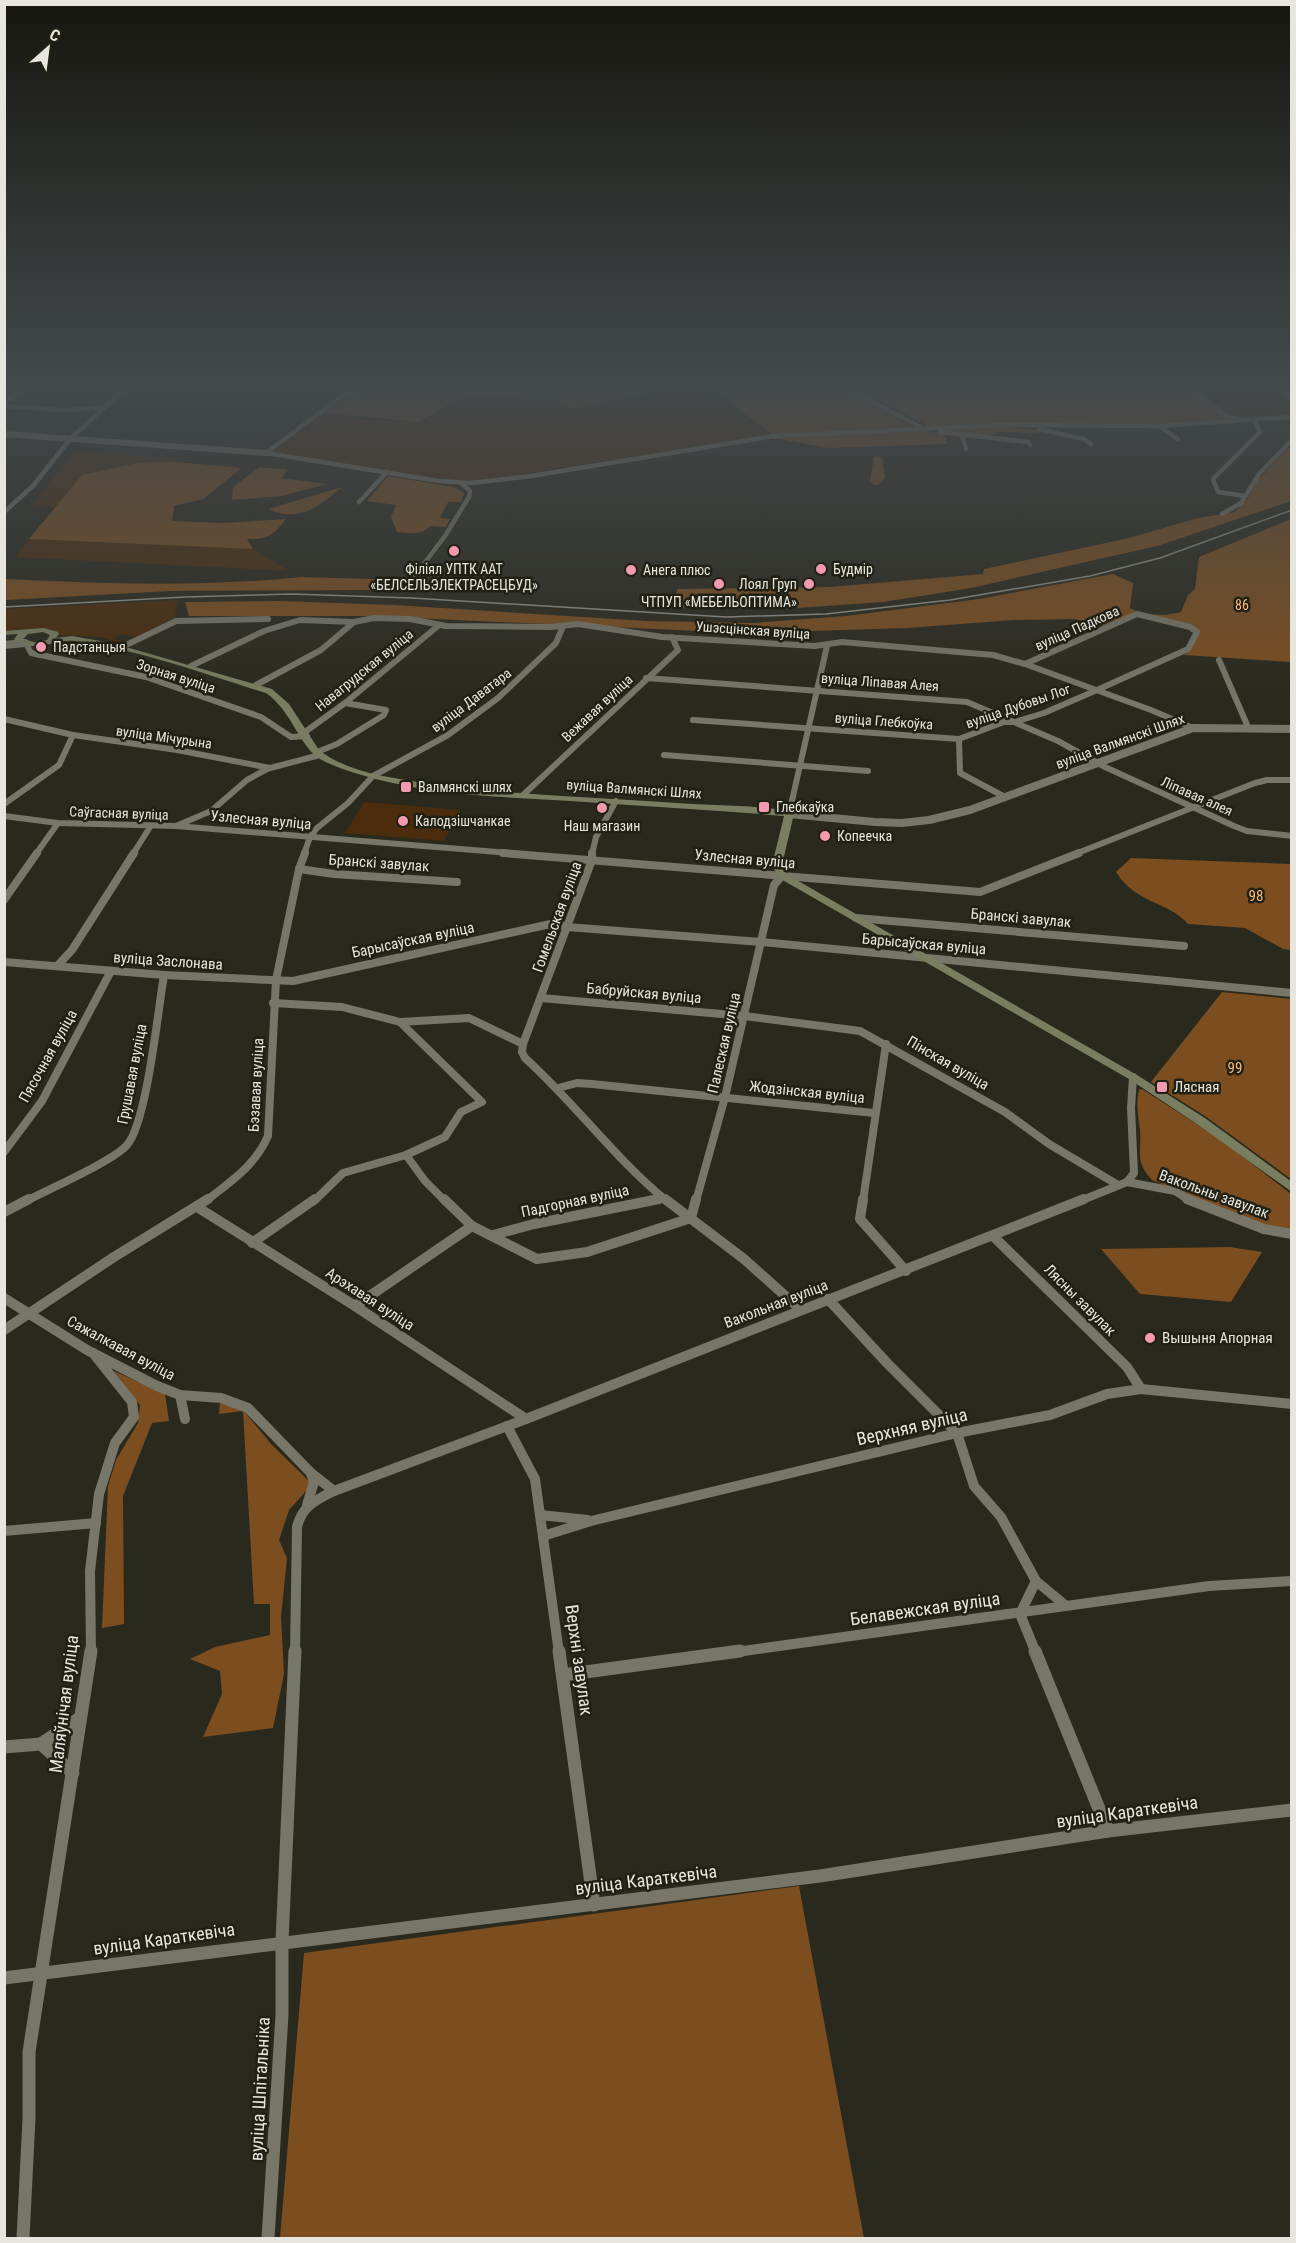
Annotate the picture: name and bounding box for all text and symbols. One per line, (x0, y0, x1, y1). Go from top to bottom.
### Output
north arrow (18, 18, 78, 78)
text: С (46, 25, 63, 46)
marker: Філіял УПТК ААТ «БЕЛСЕЛЬЭЛЕКТРАСЕЦБУД» (447, 544, 461, 558)
place label: Філіял УПТК ААТ «БЕЛСЕЛЬЭЛЕКТРАСЕЦБУД» (370, 561, 538, 593)
place label: Будмір (833, 561, 873, 577)
place label: Анега плюс (643, 562, 711, 578)
marker: Будмір (814, 562, 828, 576)
marker: Анега плюс (624, 563, 638, 577)
place label: Лоял Груп (739, 576, 797, 592)
marker: ЧТПУП «МЕБЕЛЬОПТИМА» (712, 577, 726, 591)
marker: Лоял Груп (802, 577, 816, 591)
place label: ЧТПУП «МЕБЕЛЬОПТИМА» (641, 594, 797, 610)
park label: 86 (1235, 597, 1249, 613)
street label: вуліца Падкова (1032, 602, 1122, 654)
street label: Ушэсцінская вуліца (695, 618, 811, 642)
street label: Навагрудская вуліца (312, 626, 416, 714)
place label: Падстанцыя (53, 639, 126, 655)
marker: Падстанцыя (34, 640, 48, 654)
street label: Зорная вуліца (135, 656, 217, 696)
street label: вуліца Даватара (428, 665, 514, 735)
street label: вуліца Ліпавая Алея (820, 670, 940, 694)
street label: Вежавая вуліца (558, 671, 636, 745)
street label: вуліца Дубовы Лог (964, 681, 1072, 731)
street label: вуліца Глебкоўка (834, 710, 934, 732)
street label: вуліца Валмянскі Шлях (1053, 710, 1187, 772)
street label: вуліца Мічурына (115, 722, 213, 752)
street label: Ліпавая алея (1159, 773, 1235, 819)
street label: вуліца Валмянскі Шлях (566, 776, 702, 802)
place label: Валмянскі шлях (418, 779, 512, 795)
marker: Валмянскі шлях (399, 780, 413, 794)
place label: Глебкаўка (776, 799, 834, 815)
marker: Глебкаўка (757, 800, 771, 814)
marker: Наш магазин (595, 801, 609, 815)
street label: Саўгасная вуліца (69, 803, 169, 823)
street label: Узлесная вуліца (210, 807, 312, 833)
place label: Калодзішчанкае (415, 813, 511, 829)
marker: Калодзішчанкае (396, 814, 410, 828)
place label: Наш магазин (564, 818, 640, 834)
place label: Копеечка (837, 828, 892, 844)
marker: Копеечка (818, 829, 832, 843)
street label: Узлесная вуліца (694, 846, 796, 872)
street label: Бранскі завулак (328, 851, 430, 875)
street label: Гомельская вуліца (529, 859, 585, 975)
park label: 98 (1249, 887, 1263, 905)
street label: Бранскі завулак (970, 905, 1072, 931)
street label: Барысаўская вуліца (350, 918, 476, 962)
street label: Барысаўская вуліца (861, 930, 987, 958)
street label: вуліца Заслонава (113, 948, 223, 974)
street label: Бабруйская вуліца (586, 979, 702, 1007)
street label: Палеская вуліца (704, 991, 744, 1095)
street label: Пясочная вуліца (15, 1006, 81, 1106)
street label: Грушавая вуліца (113, 1022, 151, 1126)
street label: Пінская вуліца (904, 1032, 992, 1094)
street label: Бэзавая вуліца (245, 1037, 267, 1133)
park label: 99 (1228, 1059, 1242, 1077)
street label: Жодзінская вуліца (748, 1077, 866, 1107)
place label: Лясная (1174, 1078, 1219, 1096)
marker: Лясная (1155, 1080, 1169, 1094)
street label: Вакольны завулак (1157, 1166, 1271, 1222)
street label: Падгорная вуліца (519, 1181, 631, 1221)
street label: Лясны завулак (1040, 1260, 1120, 1340)
street label: Арэхавая вуліца (322, 1264, 418, 1334)
street label: Вакольная вуліца (722, 1276, 830, 1332)
street label: Сажалкавая вуліца (64, 1312, 178, 1384)
place label: Вышыня Апорная (1162, 1329, 1273, 1347)
marker: Вышыня Апорная (1143, 1331, 1157, 1345)
street label: Верхняя вуліца (854, 1404, 969, 1449)
street label: Белавежская вуліца (849, 1588, 1001, 1629)
street label: Верхні завулак (561, 1603, 598, 1717)
street label: Маляўнічая вуліца (45, 1634, 82, 1774)
street label: вуліца Караткевіча (1055, 1791, 1199, 1832)
street label: вуліца Караткевіча (574, 1860, 718, 1899)
street label: вуліца Караткевіча (92, 1918, 236, 1959)
street label: вуліца Шпітальніка (245, 2016, 274, 2161)

